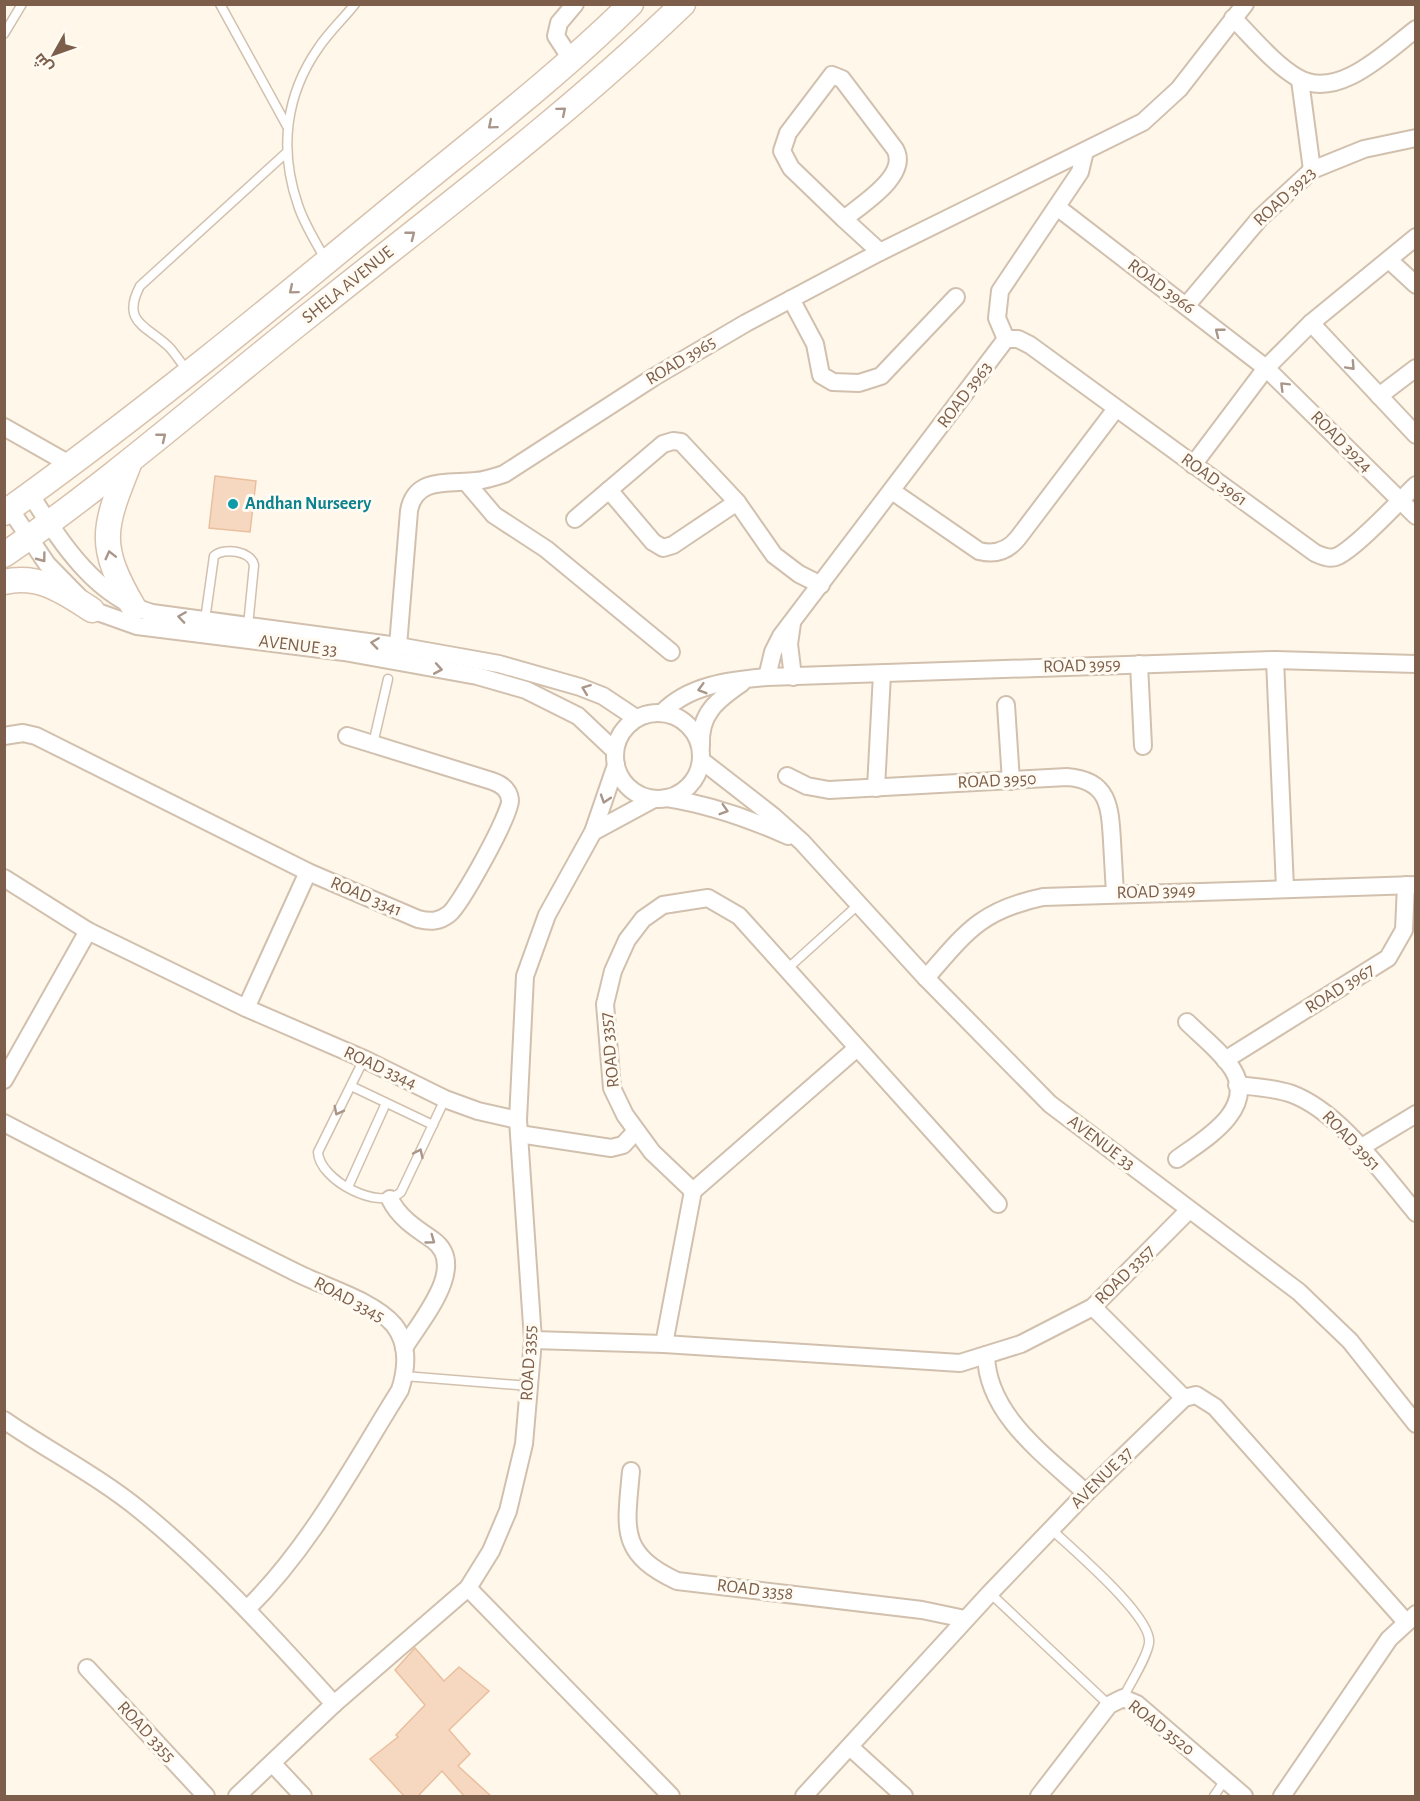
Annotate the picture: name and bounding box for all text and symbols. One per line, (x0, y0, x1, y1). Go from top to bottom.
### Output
north arrow (24, 24, 84, 84)
text: ش (30, 49, 57, 77)
one-way arrow (556, 107, 567, 118)
one-way arrow (488, 118, 499, 129)
street label: ROAD 3923 (1251, 164, 1319, 230)
one-way arrow (405, 231, 416, 242)
street label: SHELA AVENUE (299, 243, 397, 327)
street label: ROAD 3966 (1124, 256, 1198, 318)
one-way arrow (289, 282, 300, 293)
one-way arrow (1215, 328, 1226, 339)
street label: ROAD 3965 (643, 333, 719, 389)
street label: ROAD 3963 (934, 359, 996, 431)
one-way arrow (1344, 359, 1355, 369)
one-way arrow (1281, 383, 1292, 394)
street label: ROAD 3924 (1307, 408, 1375, 476)
one-way arrow (155, 433, 166, 444)
street label: ROAD 3961 (1178, 450, 1250, 510)
place label: Andhan Nurseery (245, 495, 372, 513)
marker: Andhan Nurseery (226, 497, 240, 511)
one-way arrow (105, 550, 118, 560)
one-way arrow (35, 551, 46, 562)
one-way arrow (177, 611, 186, 624)
street label: AVENUE 33 (258, 632, 338, 660)
one-way arrow (370, 637, 380, 649)
street label: ROAD 3959 (1043, 656, 1121, 676)
one-way arrow (433, 662, 443, 675)
one-way arrow (697, 682, 707, 695)
one-way arrow (581, 684, 591, 697)
street label: ROAD 3950 (957, 770, 1037, 792)
one-way arrow (600, 793, 613, 804)
one-way arrow (718, 803, 729, 815)
street label: ROAD 3341 (328, 874, 404, 920)
street label: ROAD 3949 (1116, 882, 1196, 902)
street label: ROAD 3967 (1302, 961, 1378, 1017)
street label: ROAD 3357 (597, 1011, 623, 1089)
street label: ROAD 3344 (341, 1043, 420, 1093)
one-way arrow (334, 1105, 345, 1116)
street label: ROAD 3951 (1318, 1108, 1384, 1174)
street label: AVENUE 33 (1064, 1112, 1138, 1174)
one-way arrow (412, 1149, 424, 1160)
one-way arrow (425, 1232, 436, 1243)
street label: ROAD 3357 (1092, 1242, 1158, 1308)
street label: ROAD 3345 (311, 1274, 387, 1326)
street label: ROAD 3355 (518, 1325, 540, 1401)
street label: AVENUE 37 (1068, 1444, 1136, 1512)
street label: ROAD 3358 (716, 1576, 794, 1604)
street label: ROAD 3520 (1124, 1697, 1198, 1759)
street label: ROAD 3355 (114, 1698, 178, 1766)

